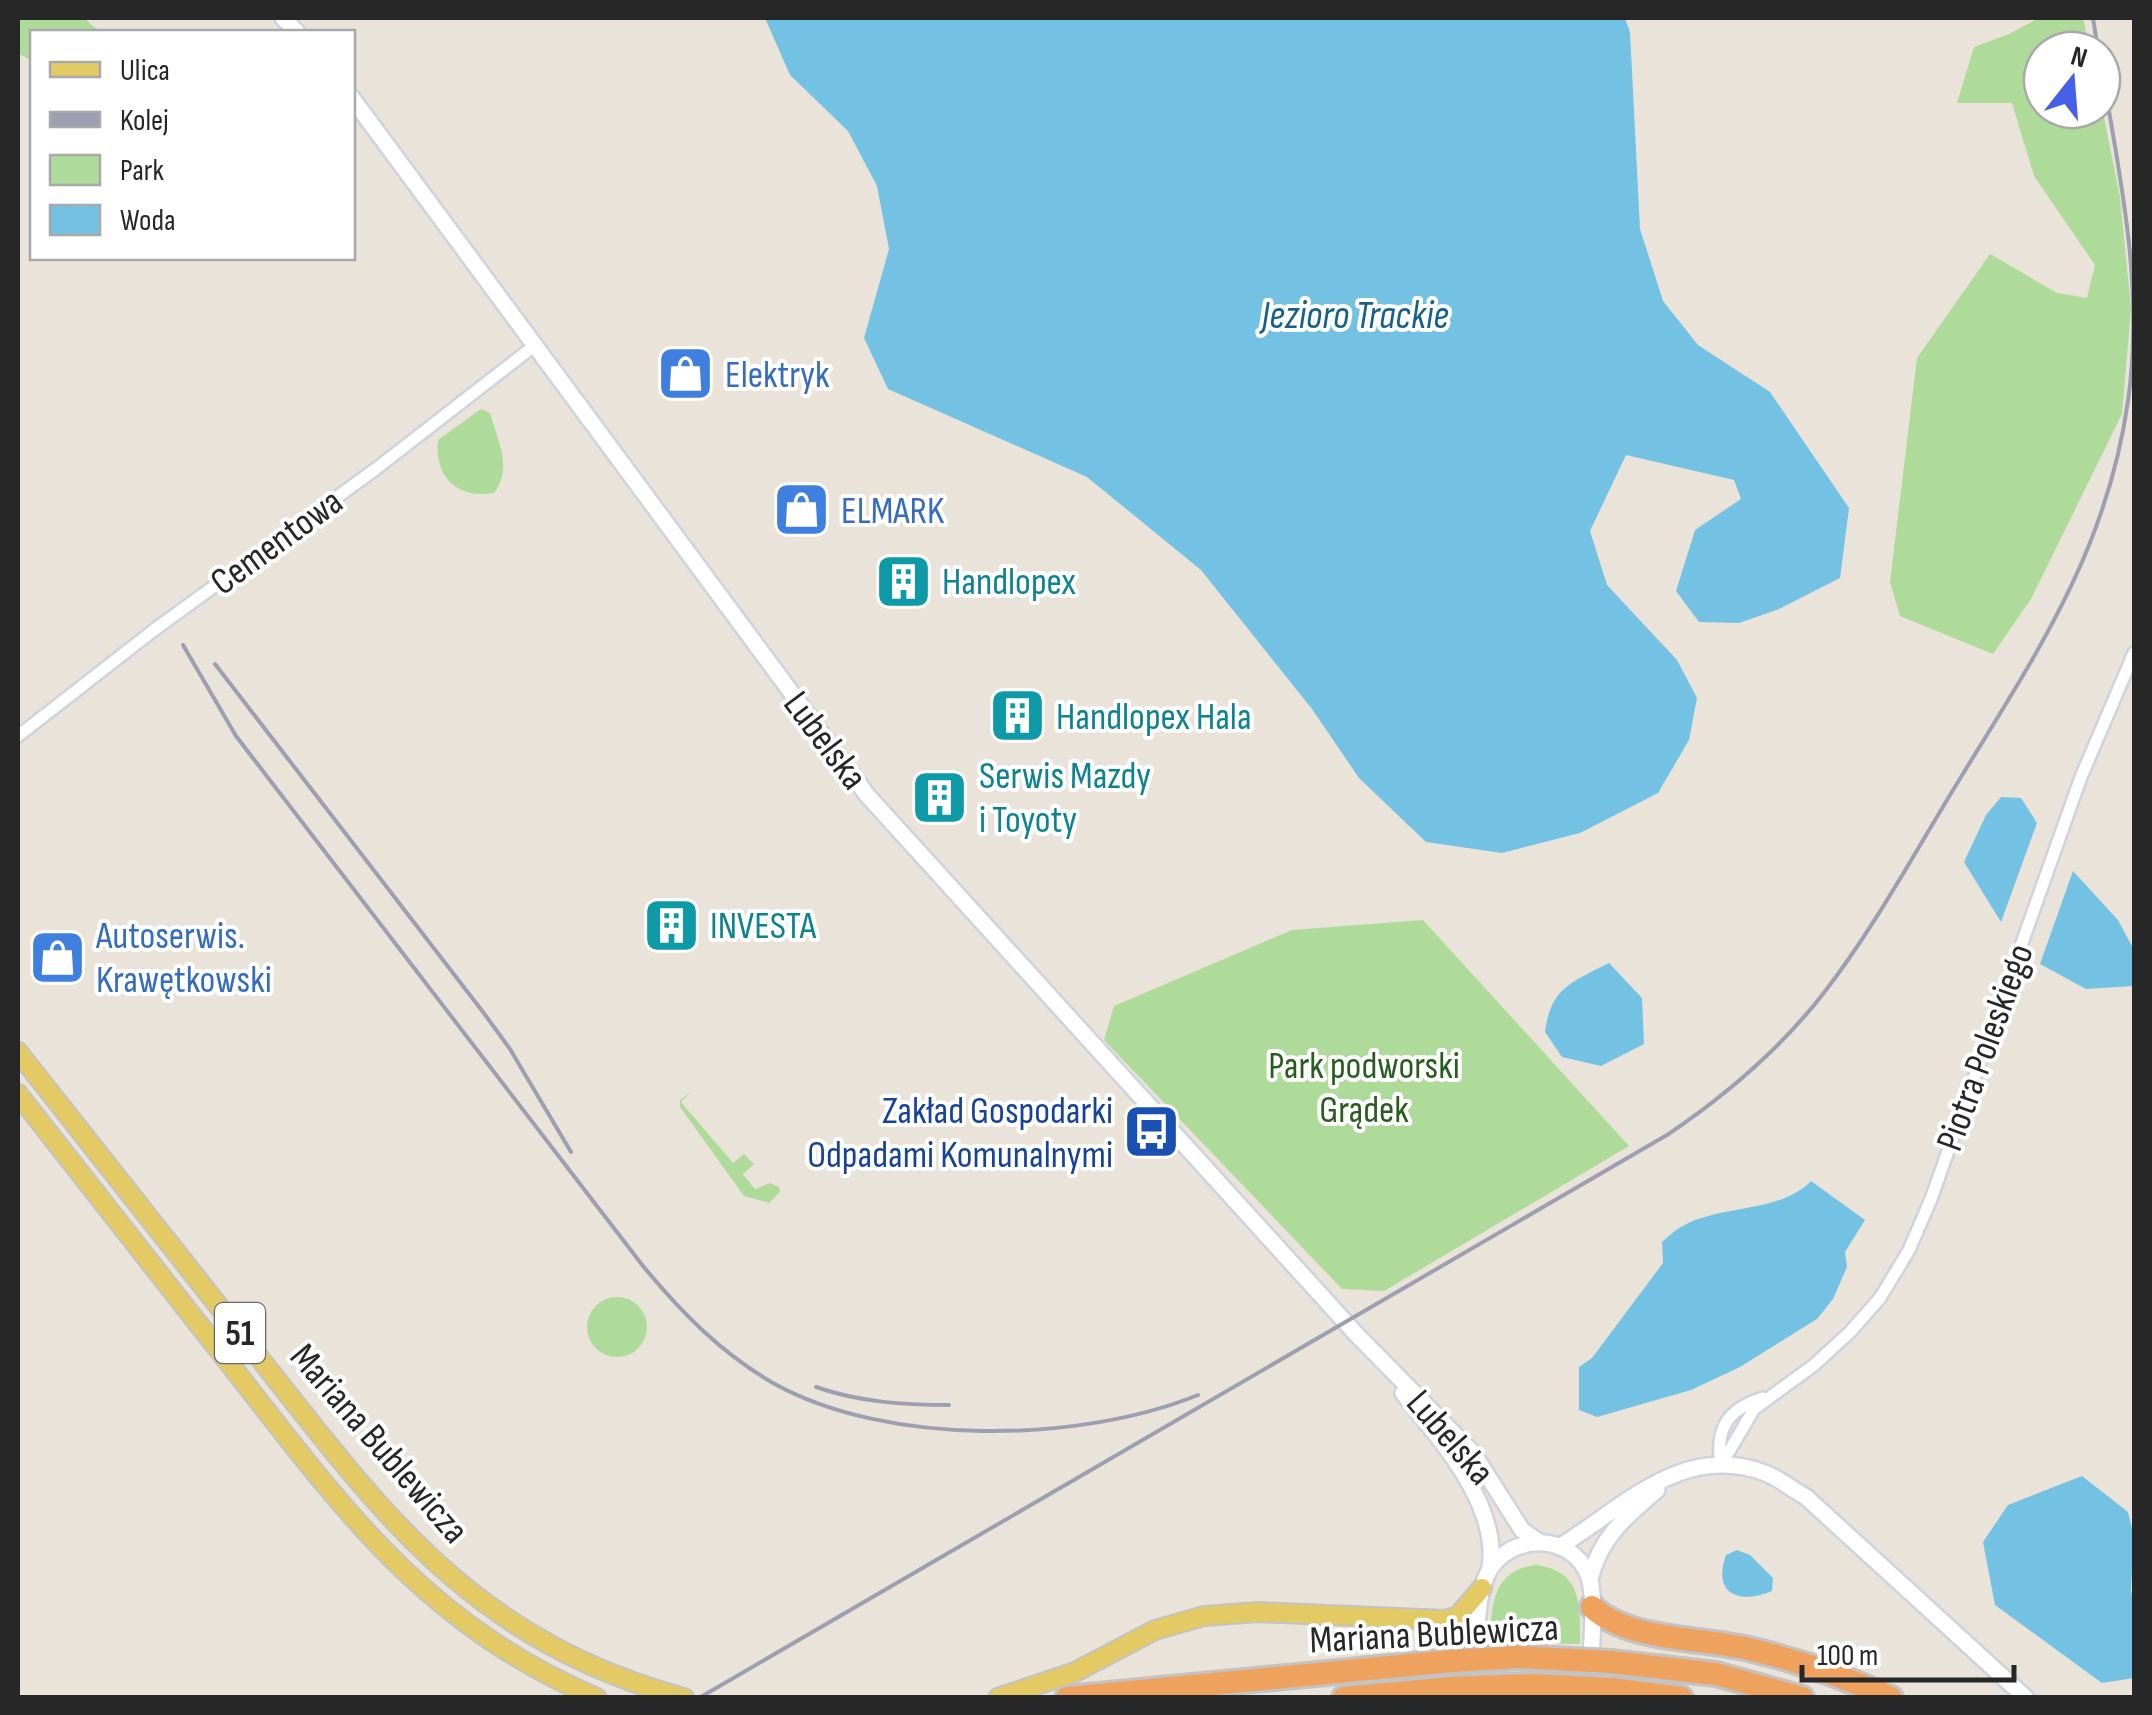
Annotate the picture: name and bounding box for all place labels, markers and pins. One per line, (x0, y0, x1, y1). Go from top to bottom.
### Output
shop icon: Elektryk (656, 344, 716, 404)
place label: Elektryk (725, 353, 830, 398)
shop icon: ELMARK (772, 480, 832, 540)
place label: ELMARK (841, 489, 945, 534)
building icon: Handlopex (873, 551, 933, 611)
place label: Handlopex (942, 560, 1076, 605)
building icon: Handlopex Hala (987, 686, 1047, 746)
place label: Handlopex Hala (1056, 695, 1252, 740)
place label: Serwis Mazdy i Toyoty (979, 754, 1151, 843)
building icon: Serwis Mazdy i Toyoty (910, 767, 970, 827)
building icon: INVESTA (641, 895, 701, 955)
place label: INVESTA (710, 904, 817, 949)
place label: Autoserwis. Krawętkowski (95, 914, 272, 1003)
shop icon: Autoserwis. Krawętkowski (27, 927, 87, 987)
place label: Zakład Gospodarki Odpadami Komunalnymi (807, 1089, 1113, 1178)
bus stop icon: Zakład Gospodarki Odpadami Komunalnymi (1122, 1102, 1182, 1162)

